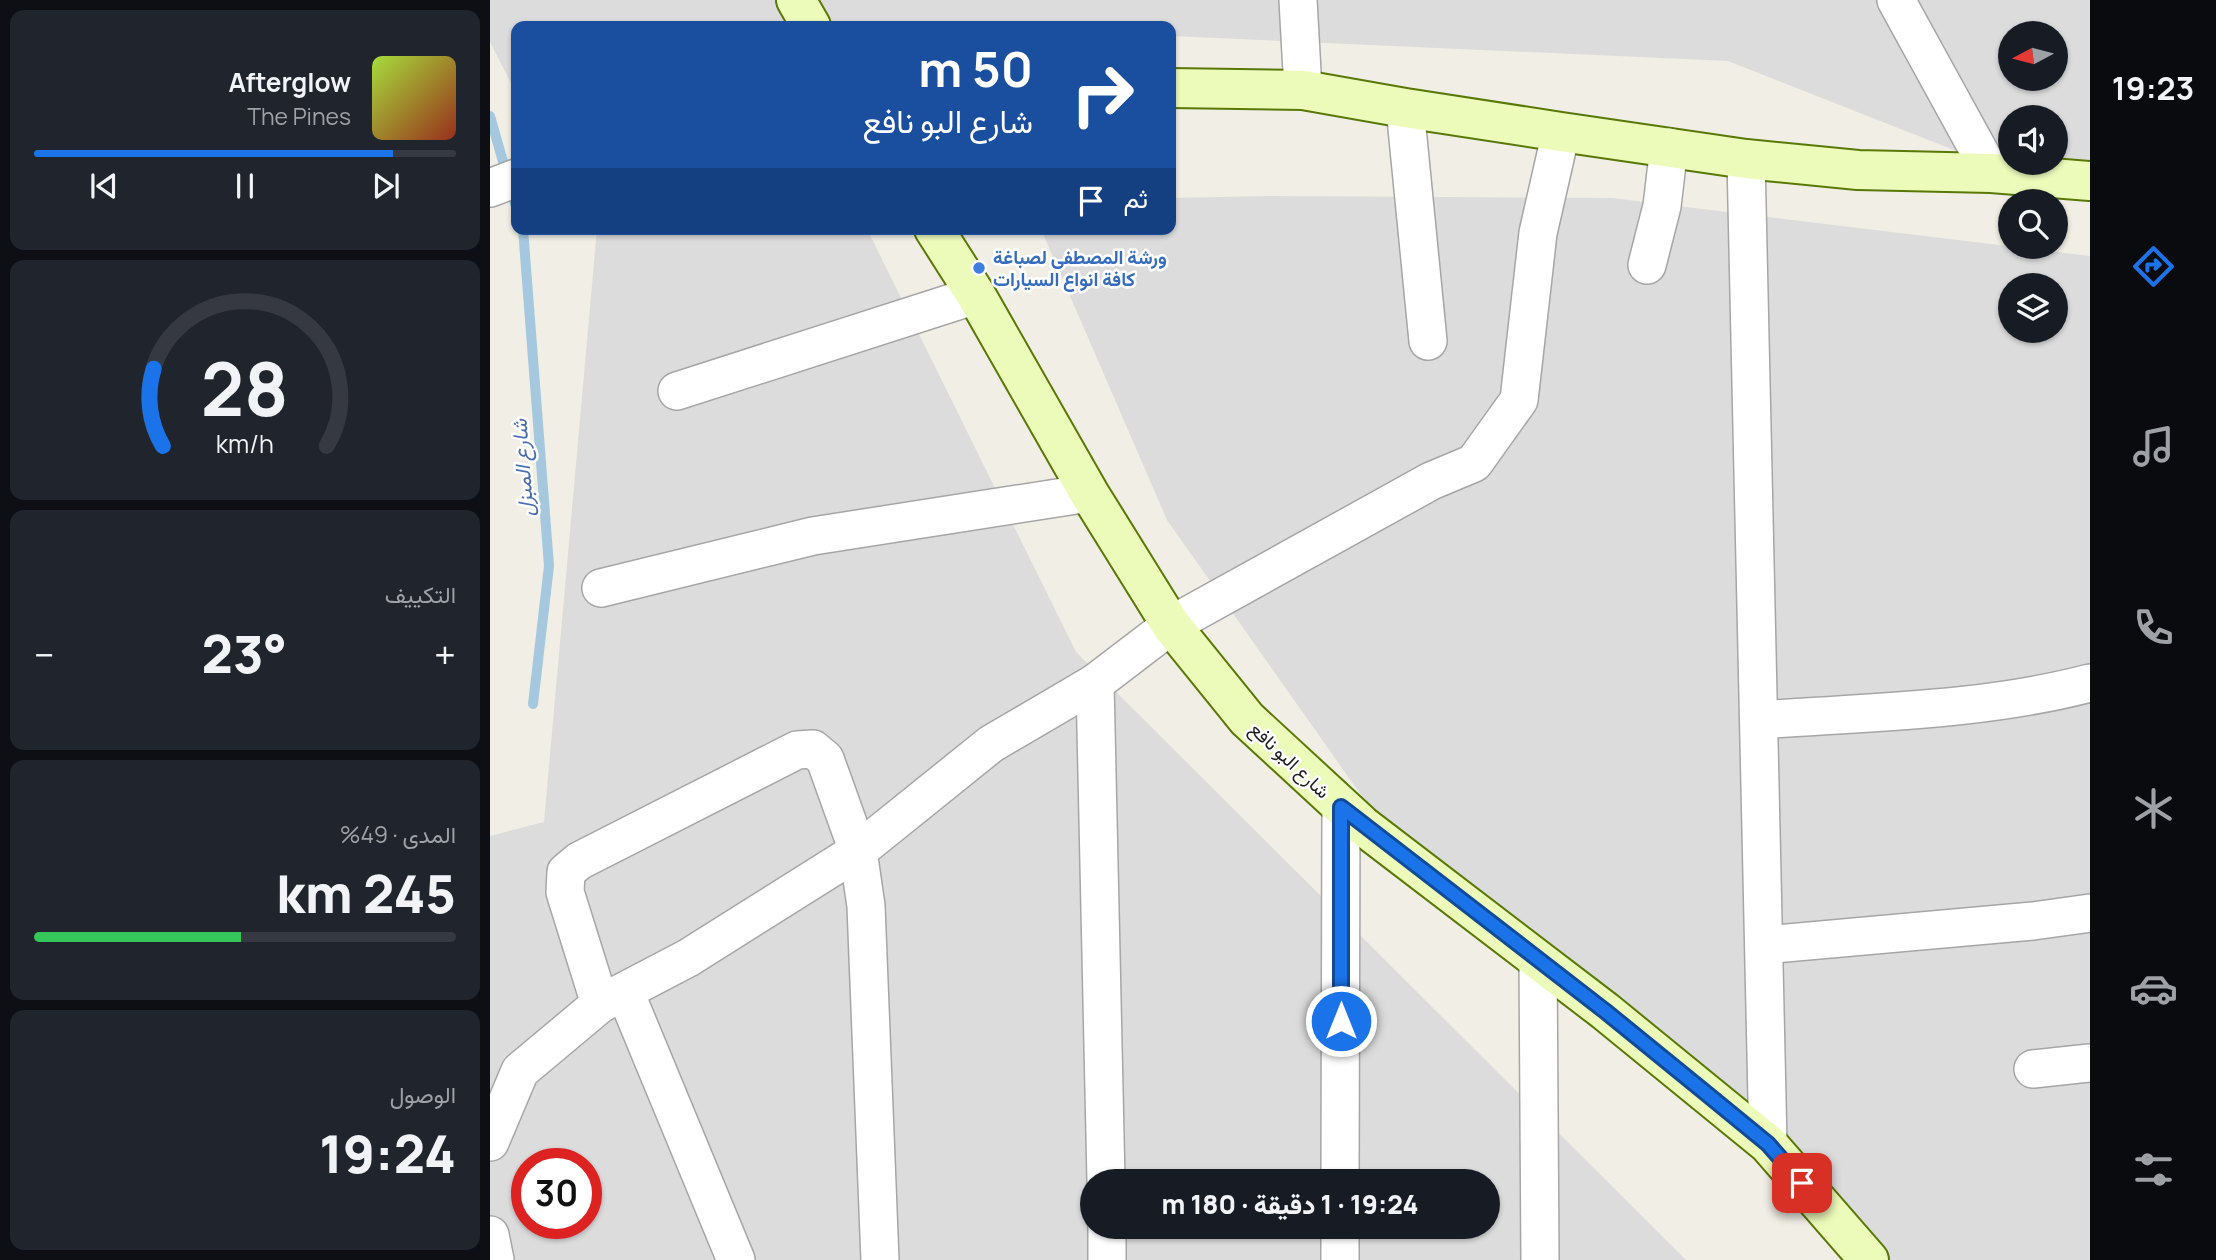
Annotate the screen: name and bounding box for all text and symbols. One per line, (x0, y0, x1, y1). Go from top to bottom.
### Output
north arrow (1998, 21, 2068, 91)
map controls (1998, 21, 2068, 343)
text: 50 m (918, 35, 1033, 102)
icon: right (1057, 49, 1148, 140)
text: Afterglow (229, 64, 351, 100)
text: 19:23 (2112, 66, 2194, 110)
text: شارع البو نافع (863, 99, 1033, 143)
text: The Pines (247, 100, 351, 132)
button: sound (1998, 105, 2068, 175)
icon: previous (85, 167, 123, 205)
icon: pause (226, 167, 264, 205)
icon: next (367, 167, 405, 205)
text: ثم (1124, 180, 1148, 216)
icon: arrive (1072, 182, 1110, 220)
button: search (1998, 189, 2068, 259)
icon: directions (2129, 242, 2178, 291)
place label: ورشة المصطفى لصباغة كافة انواع السيارات (993, 244, 1167, 292)
marker: ورشة المصطفى لصباغة كافة انواع السيارات (971, 260, 987, 276)
button: layers (1998, 273, 2068, 343)
text: 28 (201, 338, 289, 438)
water label: شارع المبزل (505, 418, 541, 518)
icon: music (2129, 422, 2178, 471)
text: km/h (216, 426, 274, 461)
text: التكييف (385, 578, 456, 610)
icon: phone (2129, 603, 2178, 652)
text: 23° (202, 618, 287, 689)
text: − (34, 628, 55, 680)
text: + (434, 628, 456, 680)
street label: شارع البو نافع (1243, 716, 1336, 805)
icon: climate (2129, 784, 2178, 833)
text: المدى · 49% (340, 818, 456, 850)
text: 245 km (276, 858, 456, 929)
icon: car (2129, 964, 2178, 1013)
position arrow (1304, 984, 1378, 1058)
text: الوصول (390, 1078, 456, 1110)
text: 19:24 (319, 1118, 456, 1189)
icon: filters (2129, 1145, 2178, 1194)
speed limit sign: 30 (511, 1148, 602, 1239)
pin (1772, 1153, 1832, 1213)
icon: arrive (1783, 1164, 1821, 1202)
text: 19:24 · 1 دقيقة · 180 m (1162, 1186, 1418, 1222)

